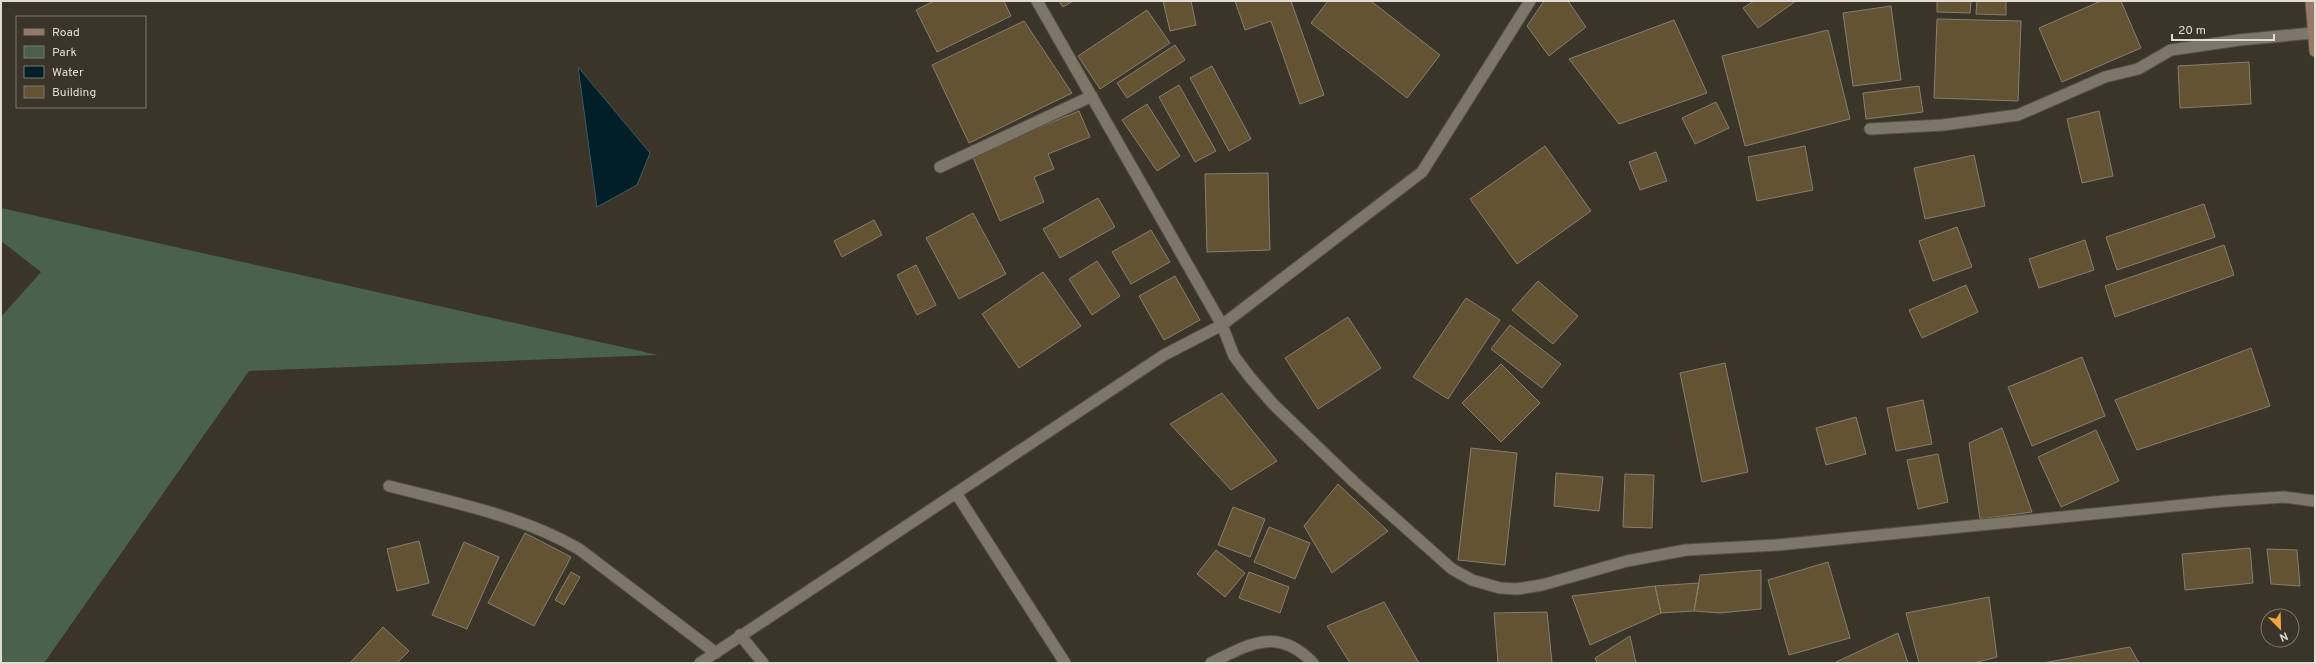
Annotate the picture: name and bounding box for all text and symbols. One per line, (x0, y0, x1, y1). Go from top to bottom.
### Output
legend (16, 16, 146, 108)
scale bar (2172, 16, 2274, 42)
text: 20 m (2178, 23, 2206, 39)
text: Road (52, 25, 80, 41)
text: Park (52, 45, 77, 61)
text: Water (52, 65, 84, 81)
text: Building (52, 85, 96, 101)
north arrow (2260, 608, 2300, 648)
text: N (2277, 628, 2290, 644)

